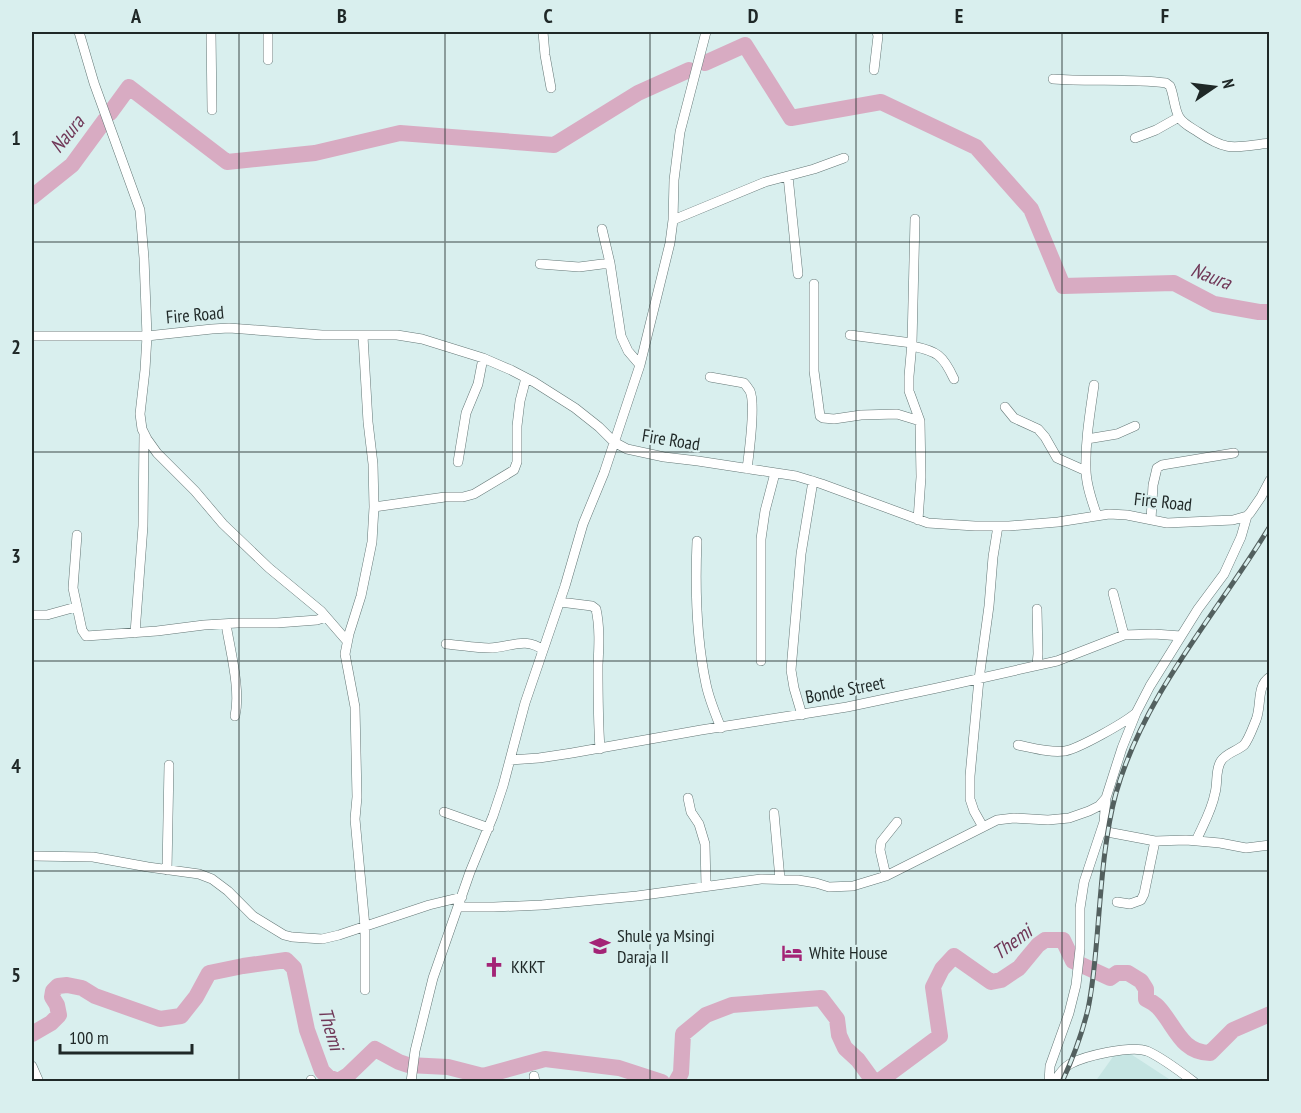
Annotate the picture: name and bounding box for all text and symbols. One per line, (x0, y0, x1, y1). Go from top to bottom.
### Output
text: A (130, 3, 142, 29)
text: B (337, 3, 347, 29)
text: C (543, 3, 553, 29)
text: D (748, 3, 759, 29)
text: E (955, 3, 963, 29)
text: F (1161, 3, 1169, 29)
north arrow (1184, 57, 1244, 117)
text: N (1218, 77, 1239, 90)
water label: Naura (44, 109, 91, 158)
text: 1 (11, 125, 21, 151)
water label: Naura (1187, 257, 1236, 296)
street label: Fire Road (165, 301, 225, 328)
text: 2 (11, 334, 21, 360)
street label: Fire Road (641, 424, 702, 455)
street label: Fire Road (1133, 487, 1193, 516)
text: 3 (11, 543, 21, 569)
street label: Bonde Street (803, 671, 887, 708)
text: 4 (11, 753, 21, 779)
water label: Themi (987, 917, 1039, 965)
place label: Shule ya Msingi Daraja II (617, 924, 715, 968)
school or university icon: Shule ya Msingi Daraja II (588, 934, 612, 958)
hotel icon: White House (780, 941, 804, 965)
place label: White House (809, 941, 888, 964)
church icon: KKKT (482, 955, 506, 979)
place label: KKKT (511, 955, 545, 978)
text: 5 (11, 962, 21, 988)
water label: Themi (312, 1004, 351, 1056)
scale bar (60, 1017, 192, 1055)
text: 100 m (69, 1026, 109, 1049)

